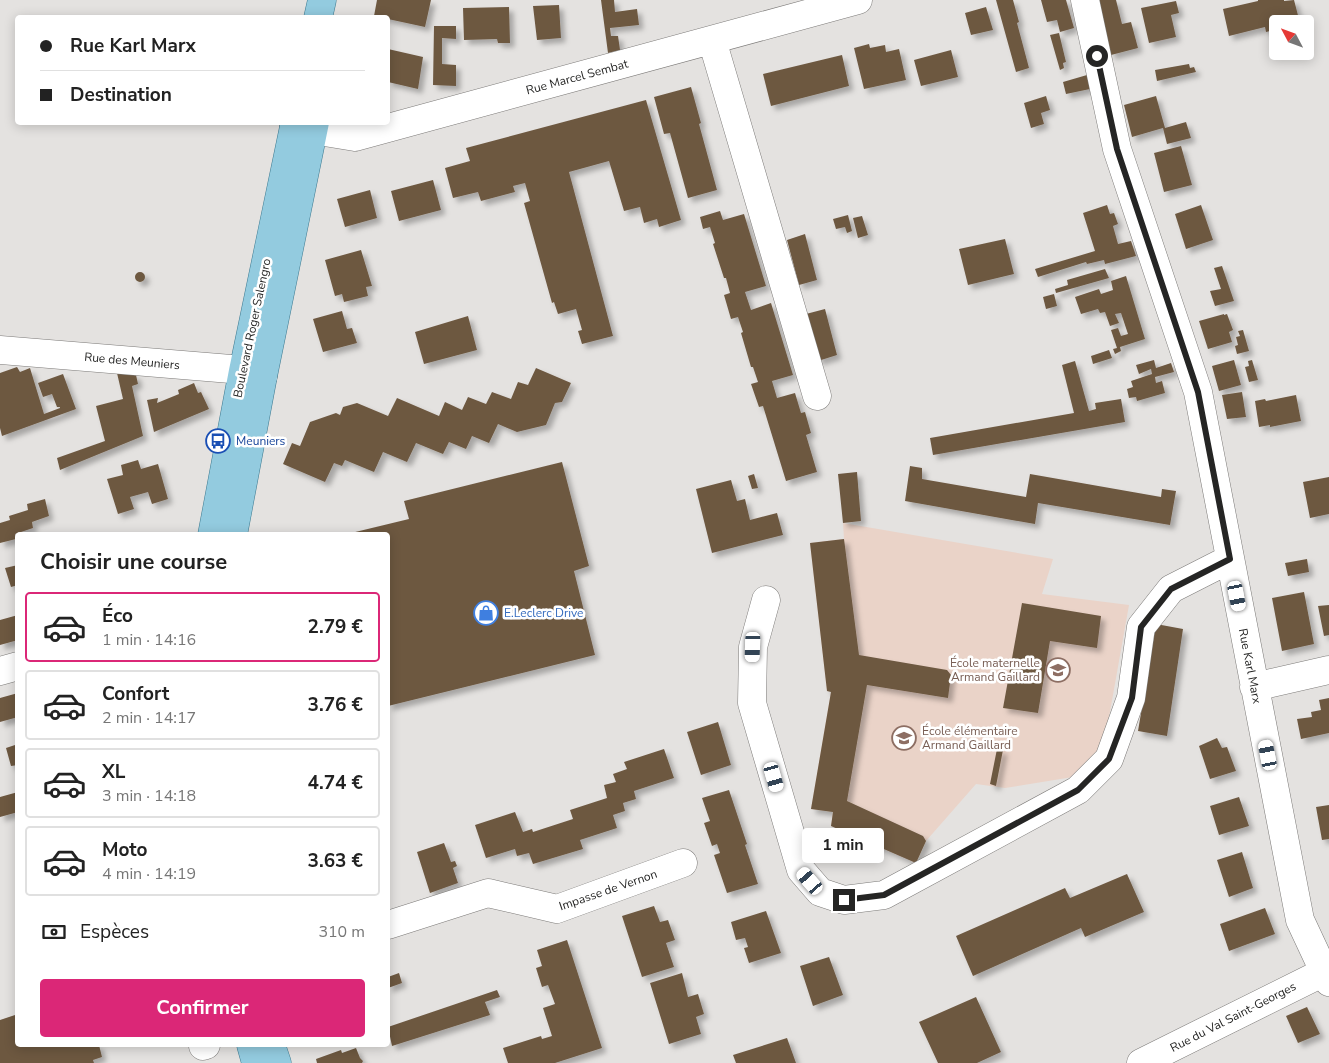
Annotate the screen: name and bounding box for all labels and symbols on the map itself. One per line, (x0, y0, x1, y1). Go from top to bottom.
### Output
north arrow (1269, 15, 1314, 60)
route start (1086, 45, 1108, 67)
street label: Rue Marcel Sembat (524, 55, 631, 98)
street label: Boulevard Roger Salengro (229, 257, 275, 399)
street label: Rue des Meuniers (84, 349, 181, 373)
bus stop icon: Meuniers (205, 428, 231, 454)
place label: Meuniers (236, 433, 286, 449)
car (1226, 580, 1247, 612)
shop icon: E.Leclerc Drive (473, 600, 499, 626)
place label: E.Leclerc Drive (504, 605, 583, 621)
street label: Rue Karl Marx (1235, 627, 1265, 706)
car (744, 632, 761, 662)
place label: École maternelle Armand Gaillard (950, 655, 1040, 685)
school or university icon: École maternelle Armand Gaillard (1045, 657, 1071, 683)
place label: École élémentaire Armand Gaillard (922, 723, 1018, 753)
school or university icon: École élémentaire Armand Gaillard (891, 725, 917, 751)
car (1257, 739, 1278, 771)
car (762, 761, 785, 793)
callout: 1 min (803, 828, 885, 862)
car (794, 865, 825, 897)
street label: Impasse de Vernon (557, 866, 659, 914)
route end (833, 889, 855, 911)
street label: Rue du Val Saint-Georges (1167, 978, 1299, 1056)

